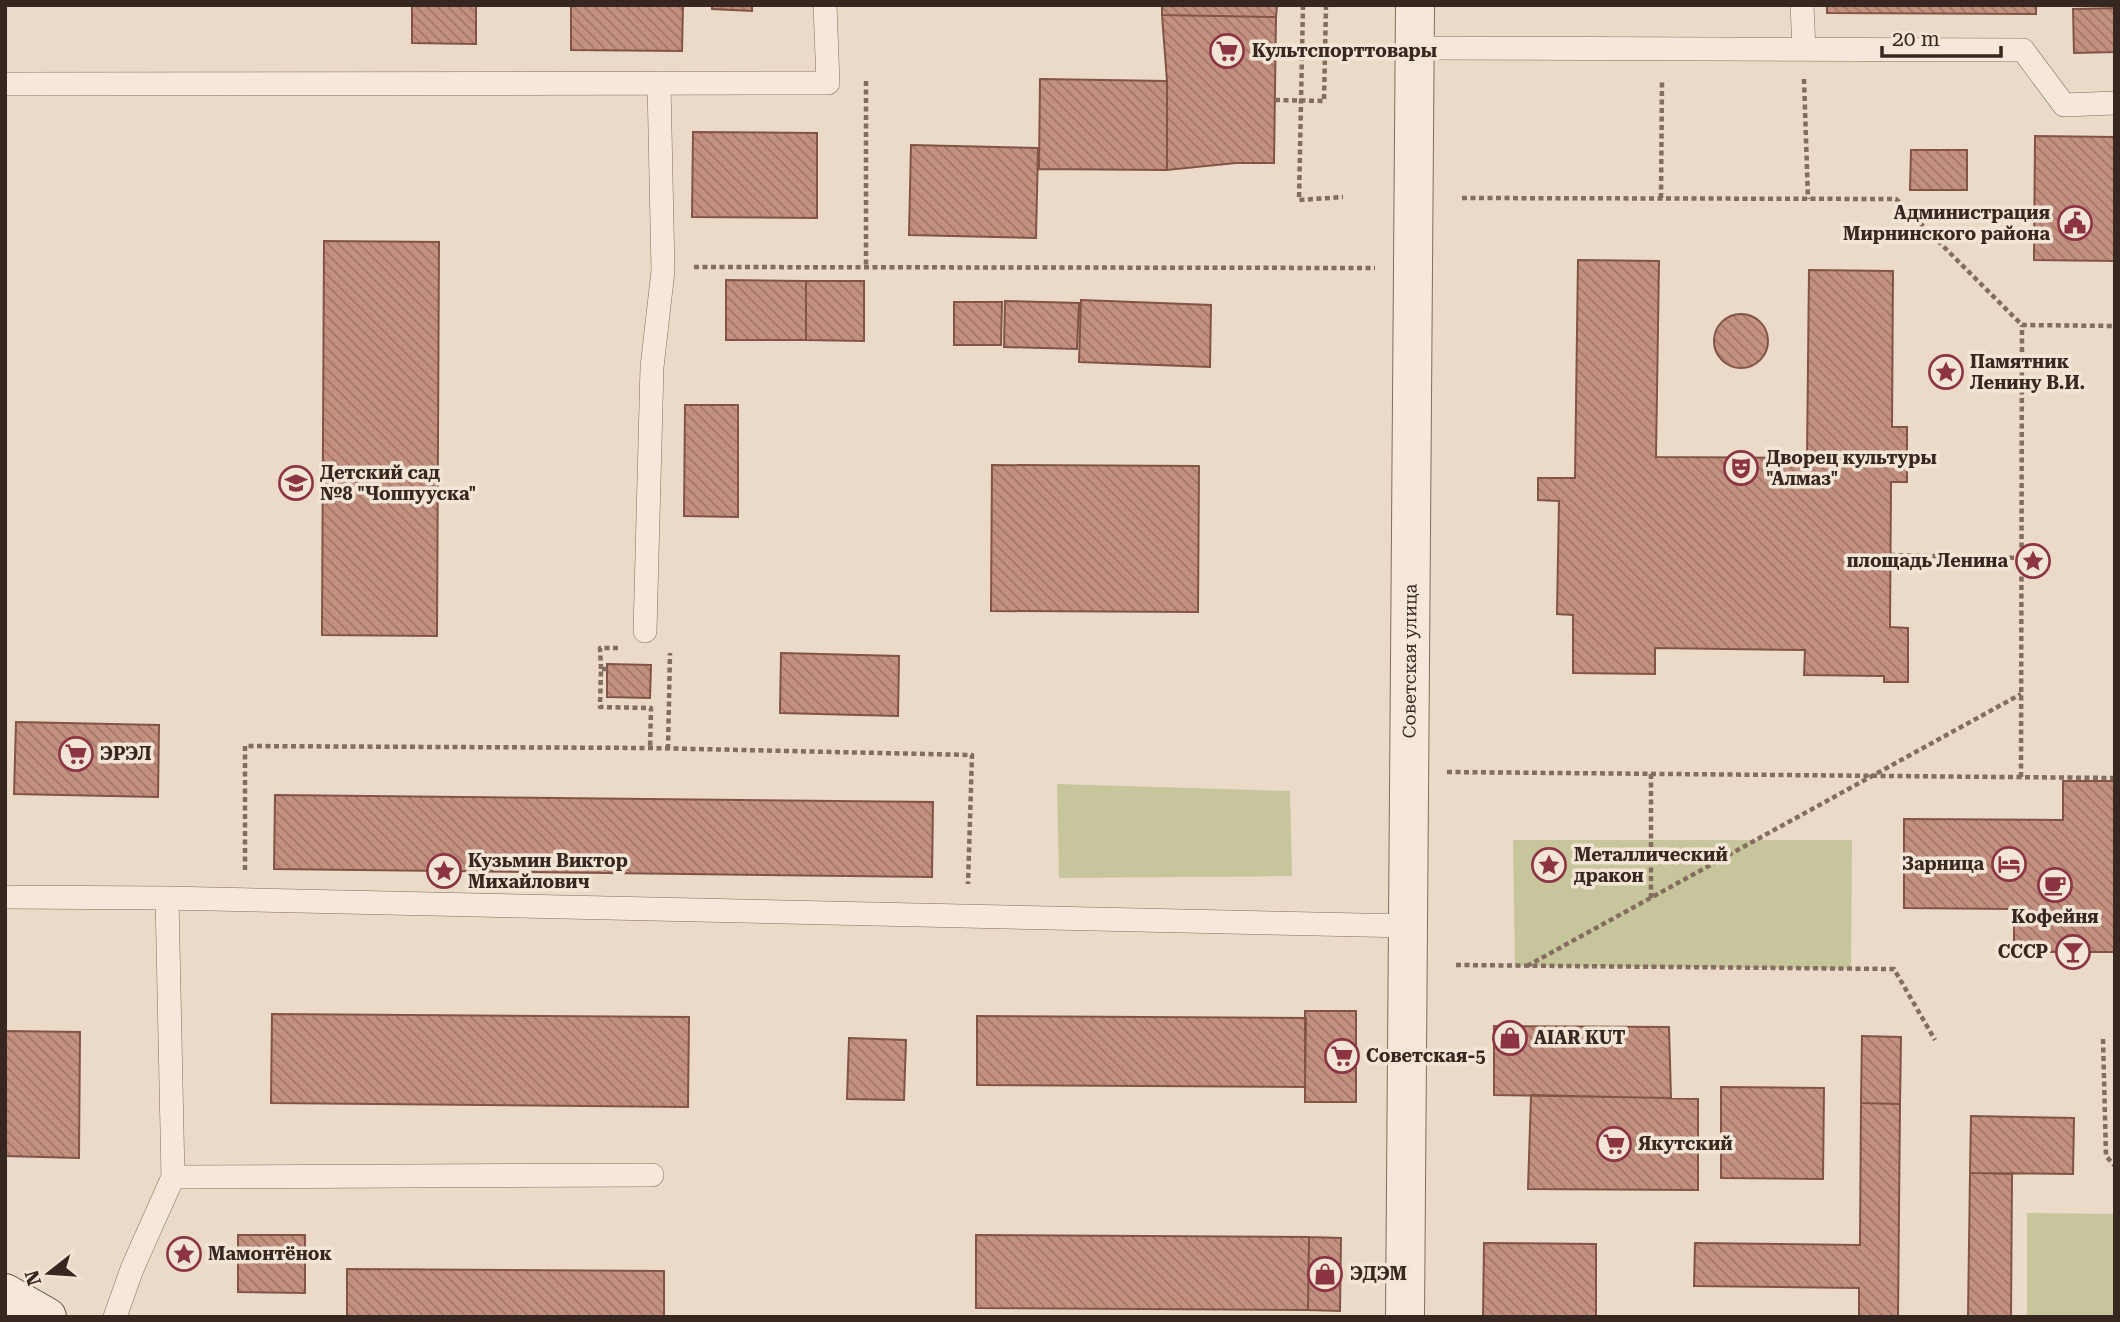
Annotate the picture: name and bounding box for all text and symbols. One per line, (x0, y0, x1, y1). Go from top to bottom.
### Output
scale bar (1882, 14, 2001, 58)
text: 20 m (1892, 27, 1940, 51)
supermarket icon: Культспорттовары (1208, 32, 1246, 70)
place label: Культспорттовары (1252, 40, 1437, 61)
place label: Администрация Мирнинского района (1843, 202, 2050, 244)
public building icon: Администрация Мирнинского района (2056, 204, 2094, 242)
place label: Памятник Ленину В.И. (1970, 351, 2085, 393)
place icon: Памятник Ленину В.И. (1927, 353, 1965, 391)
place label: Дворец культуры "Алмаз" (1766, 447, 1937, 489)
theatre icon: Дворец культуры "Алмаз" (1722, 449, 1760, 487)
place label: Детский сад №8 "Чоппууска" (320, 462, 476, 504)
school or university icon: Детский сад №8 "Чоппууска" (277, 464, 315, 502)
place icon: площадь Ленина (2014, 542, 2052, 580)
place label: площадь Ленина (1847, 550, 2008, 571)
street label: Советская улица (1398, 583, 1421, 738)
supermarket icon: ЭРЭЛ (57, 735, 95, 773)
place label: ЭРЭЛ (100, 743, 152, 764)
place label: Металлический дракон (1574, 844, 1728, 886)
hotel icon: Зарница (1990, 845, 2028, 883)
place icon: Металлический дракон (1530, 846, 1568, 884)
place label: Кузьмин Виктор Михайлович (468, 850, 628, 892)
place icon: Кузьмин Виктор Михайлович (425, 852, 463, 890)
place label: Зарница (1902, 853, 1984, 874)
cafe icon: Кофейня (2036, 866, 2074, 904)
place label: Кофейня (2011, 906, 2099, 927)
bar icon: СССР (2054, 933, 2092, 971)
place label: СССР (1998, 941, 2049, 962)
shop icon: AIAR KUT (1491, 1019, 1529, 1057)
place label: AIAR KUT (1534, 1027, 1626, 1048)
supermarket icon: Советская-5 (1323, 1037, 1361, 1075)
place label: Советская-5 (1366, 1045, 1486, 1066)
supermarket icon: Якутский (1595, 1125, 1633, 1163)
place label: Якутский (1638, 1133, 1733, 1154)
place icon: Мамонтёнок (165, 1235, 203, 1273)
north arrow (14, 1238, 84, 1308)
place label: Мамонтёнок (208, 1243, 332, 1264)
shop icon: ЭДЭМ (1306, 1255, 1344, 1293)
place label: ЭДЭМ (1350, 1263, 1407, 1284)
text: N (20, 1267, 46, 1288)

